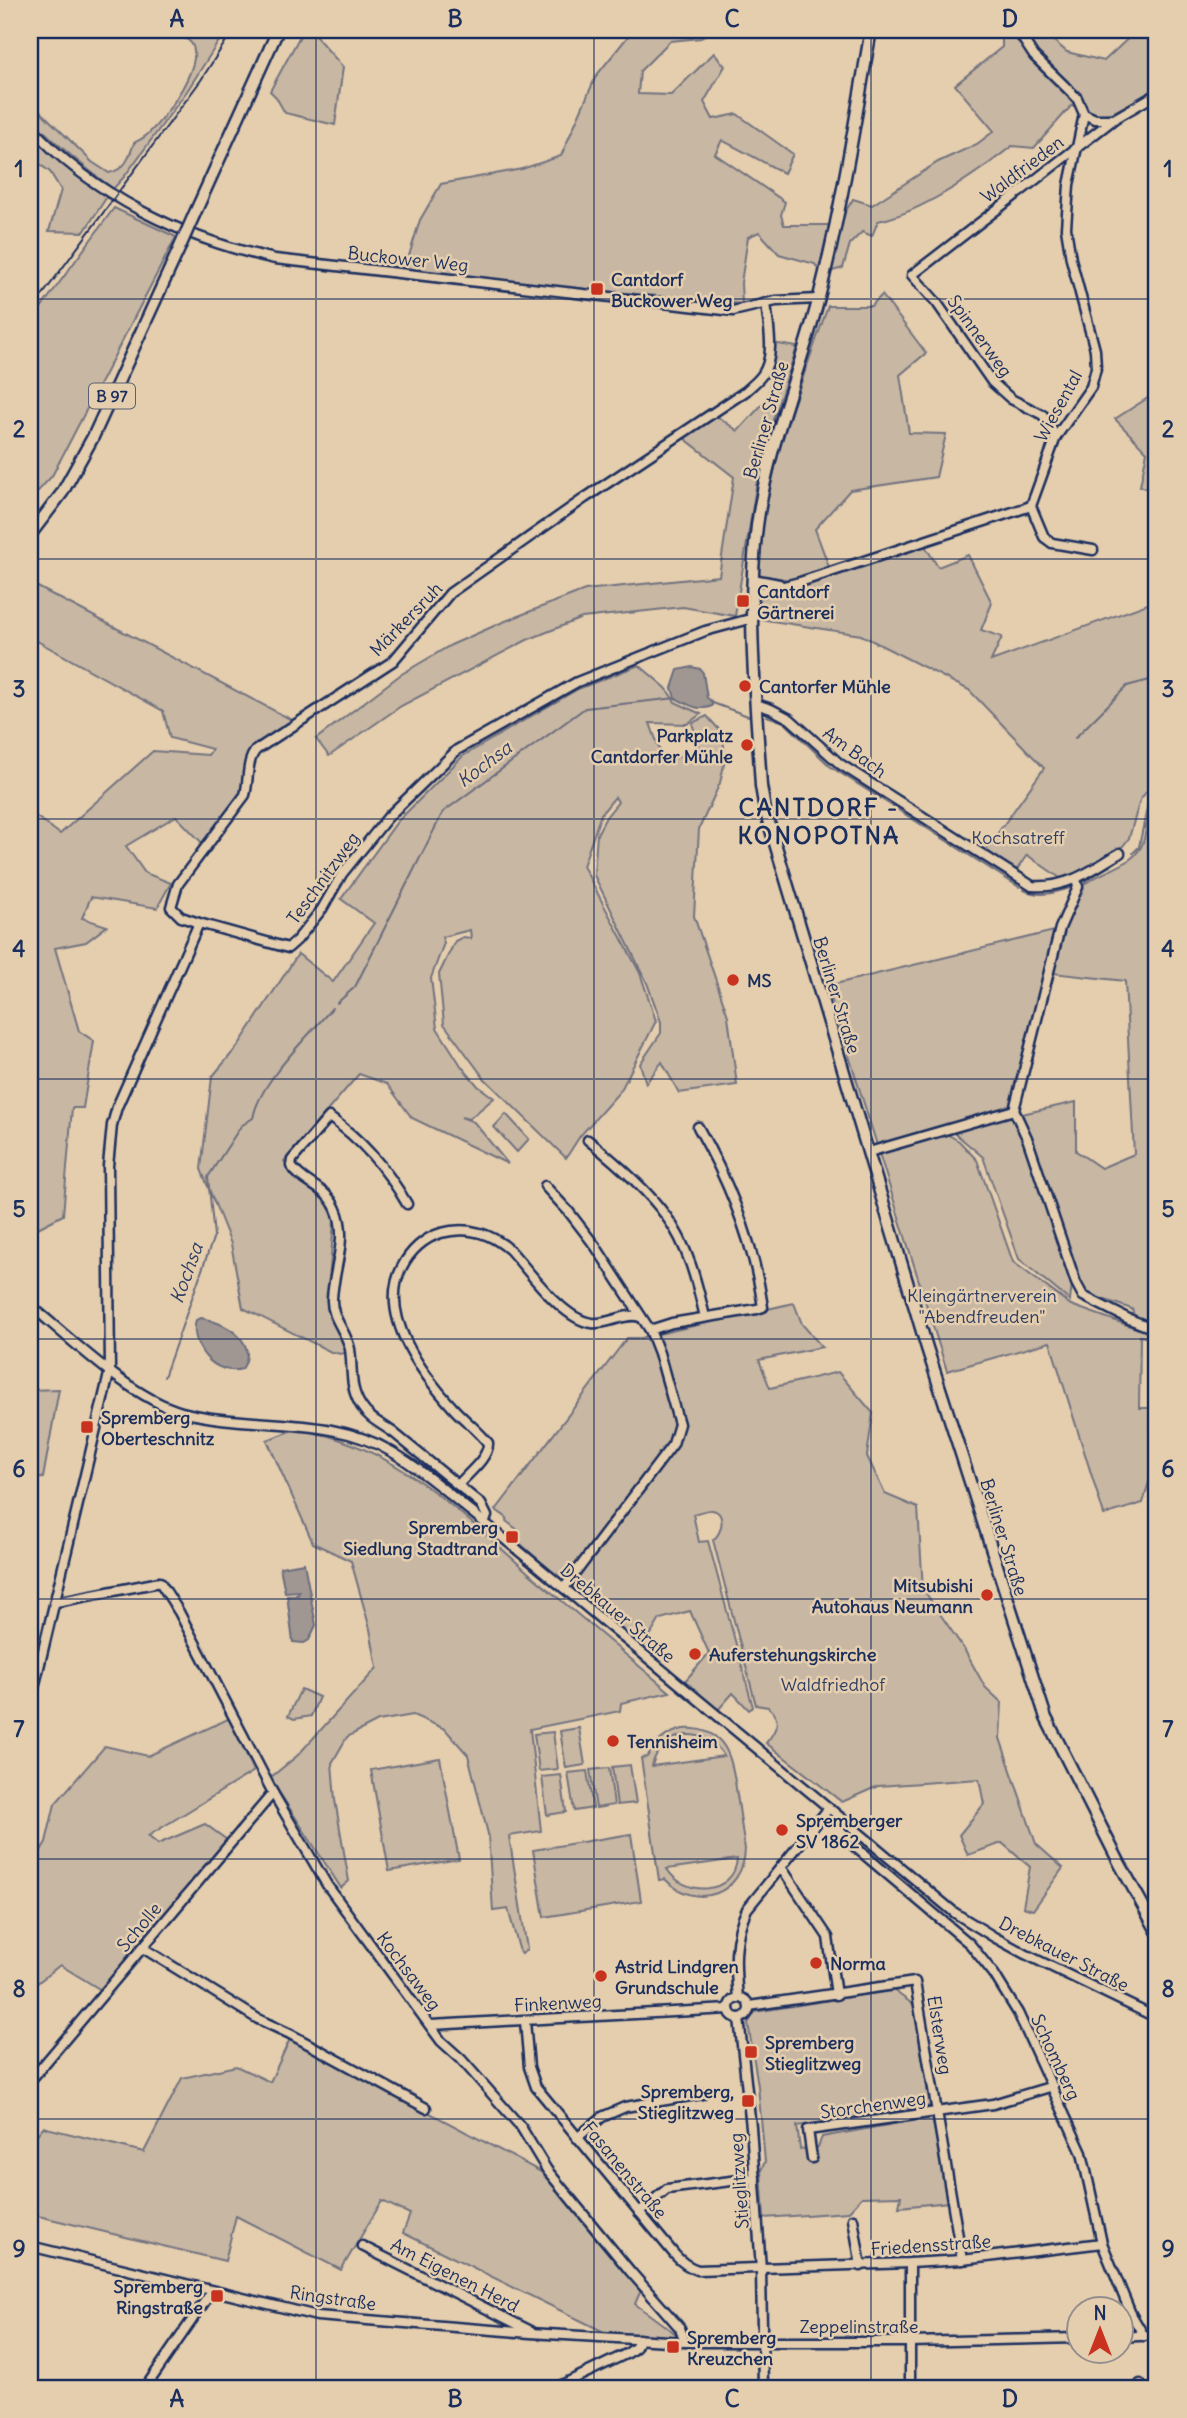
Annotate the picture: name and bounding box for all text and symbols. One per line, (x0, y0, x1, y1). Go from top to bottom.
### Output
text: A (170, 4, 185, 33)
text: B (447, 4, 463, 33)
text: C (724, 4, 740, 33)
text: D (1002, 4, 1018, 33)
street label: Waldfrieden (976, 130, 1068, 208)
text: 1 (14, 154, 24, 183)
text: 1 (1163, 154, 1173, 183)
street label: Buckower Weg (346, 241, 470, 277)
place label: Cantdorf Buckower Weg (611, 268, 732, 312)
marker: Cantdorf Buckower Weg (589, 281, 605, 297)
street label: Spinnerweg (942, 290, 1018, 382)
street label: Berliner Straße (738, 359, 794, 481)
street label: Wiesental (1029, 366, 1087, 446)
road number: B 97 (89, 384, 135, 408)
text: 2 (13, 414, 26, 443)
text: 2 (1162, 414, 1175, 443)
street label: Märkersruh (365, 577, 447, 661)
place label: Cantdorf Gärtnerei (757, 580, 834, 624)
marker: Cantdorf Gärtnerei (735, 593, 751, 609)
text: 3 (12, 674, 26, 703)
text: 3 (1161, 674, 1175, 703)
place label: Cantorfer Mühle (759, 675, 891, 698)
marker: Cantorfer Mühle (737, 678, 753, 694)
street label: Am Bach (819, 721, 891, 783)
place label: Parkplatz Cantdorfer Mühle (591, 724, 733, 768)
water label: Kochsa (452, 735, 517, 792)
marker: Parkplatz Cantdorfer Mühle (739, 737, 755, 753)
district label: CANTDORF - KONOPOTNA (738, 792, 900, 850)
park label: Kochsatreff (971, 826, 1066, 849)
street label: Teschnitzweg (282, 827, 364, 929)
text: 4 (12, 934, 26, 963)
street label: Berliner Straße (808, 934, 866, 1056)
text: 4 (1161, 934, 1175, 963)
place label: MS (747, 969, 772, 992)
marker: MS (725, 972, 741, 988)
text: 5 (12, 1194, 26, 1223)
text: 5 (1161, 1194, 1175, 1223)
water label: Kochsa (164, 1239, 208, 1306)
park label: Kleingärtnerverein "Abendfreuden" (907, 1284, 1057, 1328)
place label: Spremberg Oberteschnitz (101, 1406, 215, 1450)
marker: Spremberg Oberteschnitz (79, 1419, 95, 1435)
text: 6 (12, 1454, 26, 1483)
text: 6 (1161, 1454, 1175, 1483)
street label: Berliner Straße (975, 1476, 1033, 1598)
place label: Spremberg Siedlung Stadtrand (343, 1516, 498, 1560)
marker: Spremberg Siedlung Stadtrand (504, 1529, 520, 1545)
street label: Drebkauer Straße (556, 1558, 680, 1668)
place label: Mitsubishi Autohaus Neumann (812, 1574, 974, 1618)
marker: Mitsubishi Autohaus Neumann (979, 1587, 995, 1603)
place label: Auferstehungskirche (709, 1643, 877, 1666)
marker: Auferstehungskirche (687, 1646, 703, 1662)
park label: Waldfriedhof (781, 1673, 886, 1696)
text: 7 (13, 1714, 25, 1743)
text: 7 (1162, 1714, 1174, 1743)
place label: Tennisheim (627, 1730, 718, 1753)
marker: Tennisheim (605, 1733, 621, 1749)
place label: Spremberger SV 1862 (796, 1809, 903, 1853)
marker: Spremberger SV 1862 (774, 1822, 790, 1838)
street label: Scholle (112, 1898, 166, 1956)
street label: Drebkauer Straße (995, 1911, 1133, 1997)
street label: Kochsaweg (372, 1927, 446, 2015)
place label: Norma (830, 1952, 886, 1975)
place label: Astrid Lindgren Grundschule (615, 1955, 739, 1999)
marker: Norma (808, 1955, 824, 1971)
marker: Astrid Lindgren Grundschule (593, 1968, 609, 1984)
text: 8 (12, 1974, 26, 2003)
text: 8 (1161, 1974, 1175, 2003)
street label: Finkenweg (514, 1989, 602, 2017)
street label: Elsterweg (922, 1994, 958, 2076)
street label: Schomberg (1026, 2010, 1086, 2104)
place label: Spremberg Stieglitzweg (765, 2031, 861, 2075)
marker: Spremberg Stieglitzweg (743, 2044, 759, 2060)
place label: Spremberg, Stieglitzweg (638, 2080, 734, 2124)
street label: Storchenweg (819, 2086, 927, 2124)
marker: Spremberg, Stieglitzweg (740, 2093, 756, 2109)
street label: Fasanenstraße (578, 2117, 672, 2223)
street label: Stieglitzweg (724, 2132, 754, 2230)
street label: Friedensstraße (870, 2229, 992, 2261)
street label: Am Eigenen Herd (387, 2233, 523, 2317)
text: 9 (12, 2234, 26, 2263)
text: 9 (1161, 2234, 1175, 2263)
place label: Spremberg Ringstraße (114, 2275, 203, 2319)
street label: Ringstraße (288, 2281, 378, 2315)
marker: Spremberg Ringstraße (209, 2288, 225, 2304)
north arrow (1064, 2296, 1134, 2366)
text: N (1093, 2301, 1107, 2325)
street label: Zeppelinstraße (799, 2315, 919, 2338)
place label: Spremberg Kreuzchen (687, 2326, 776, 2370)
marker: Spremberg Kreuzchen (665, 2339, 681, 2355)
text: A (170, 2384, 185, 2413)
text: B (447, 2384, 463, 2413)
text: C (724, 2384, 740, 2413)
text: D (1002, 2384, 1018, 2413)

